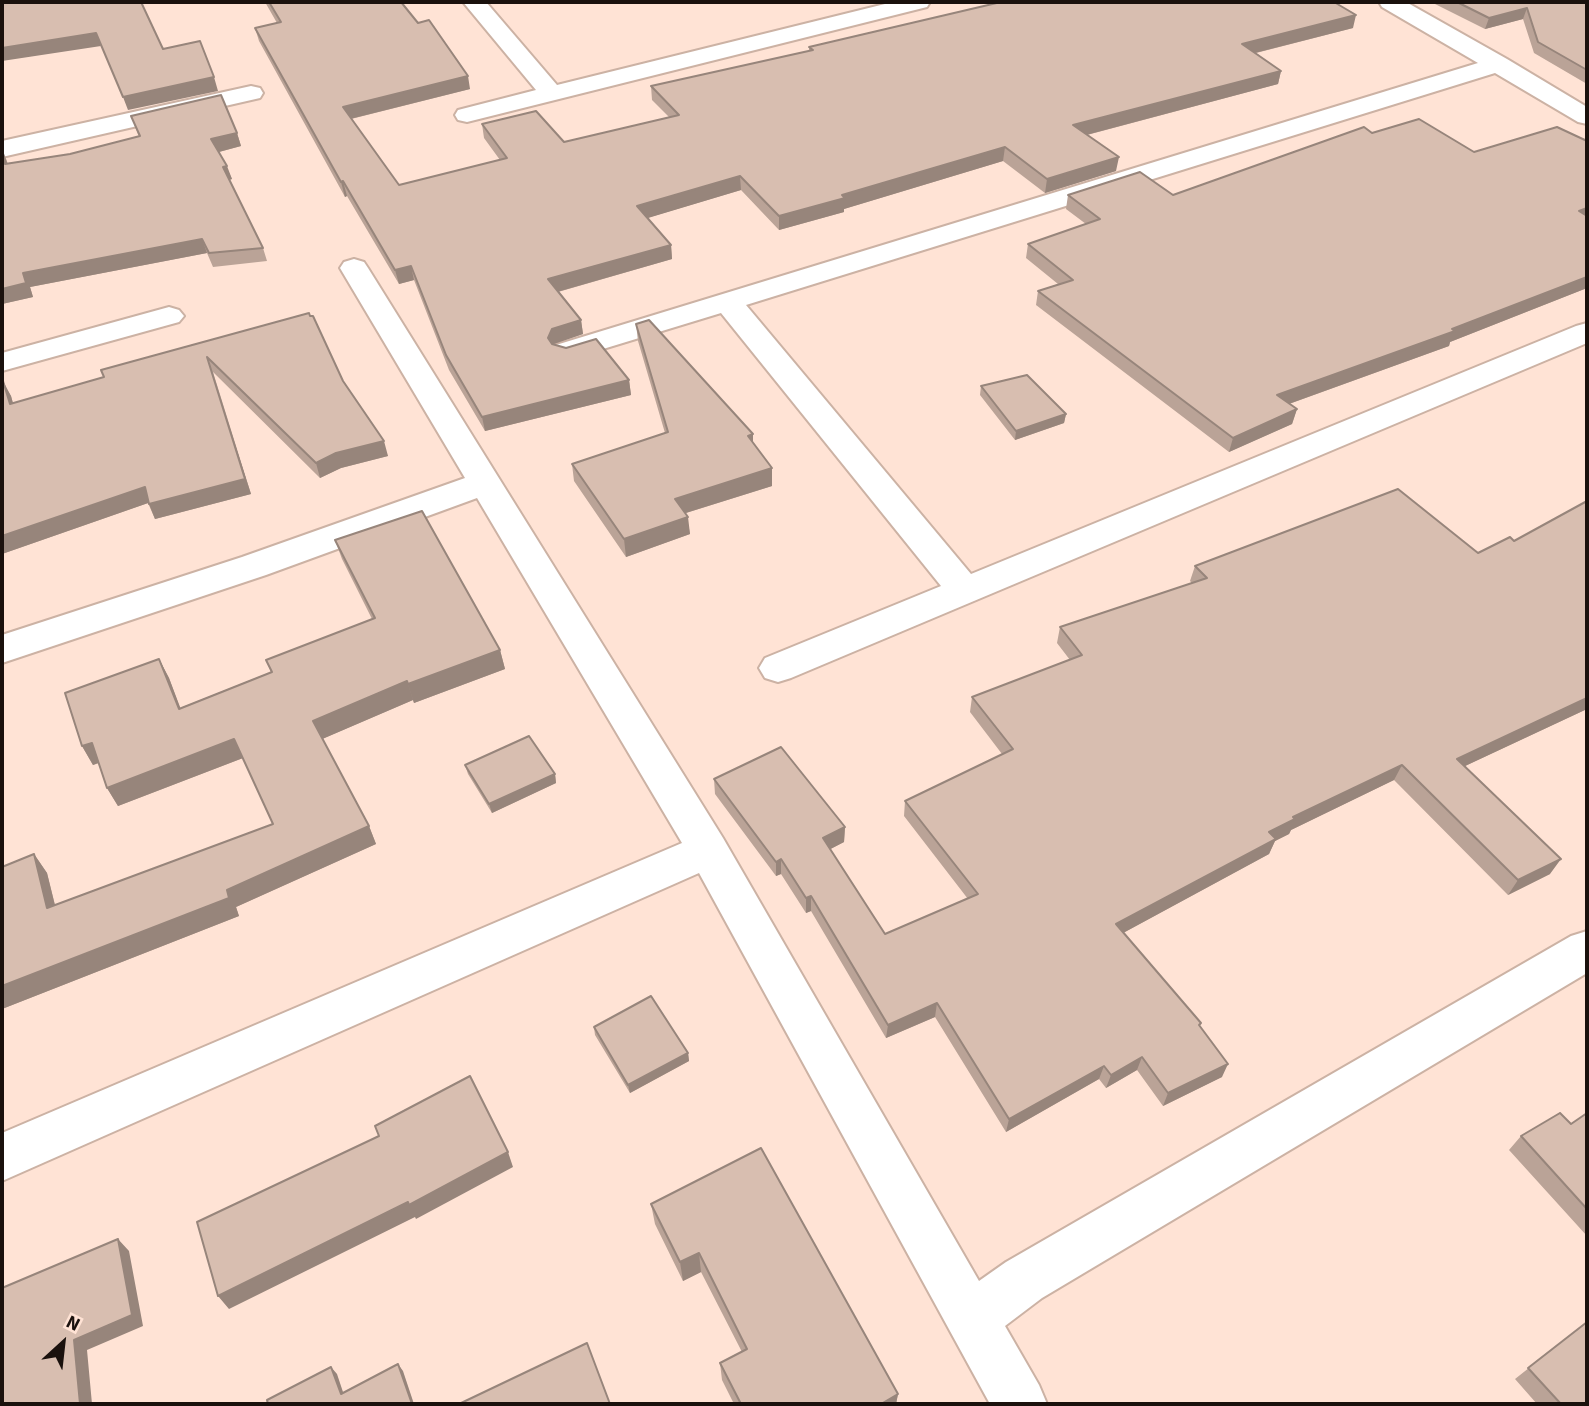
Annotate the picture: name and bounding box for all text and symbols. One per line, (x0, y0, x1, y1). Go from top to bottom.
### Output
north arrow (28, 1308, 98, 1378)
text: N (61, 1309, 85, 1339)

